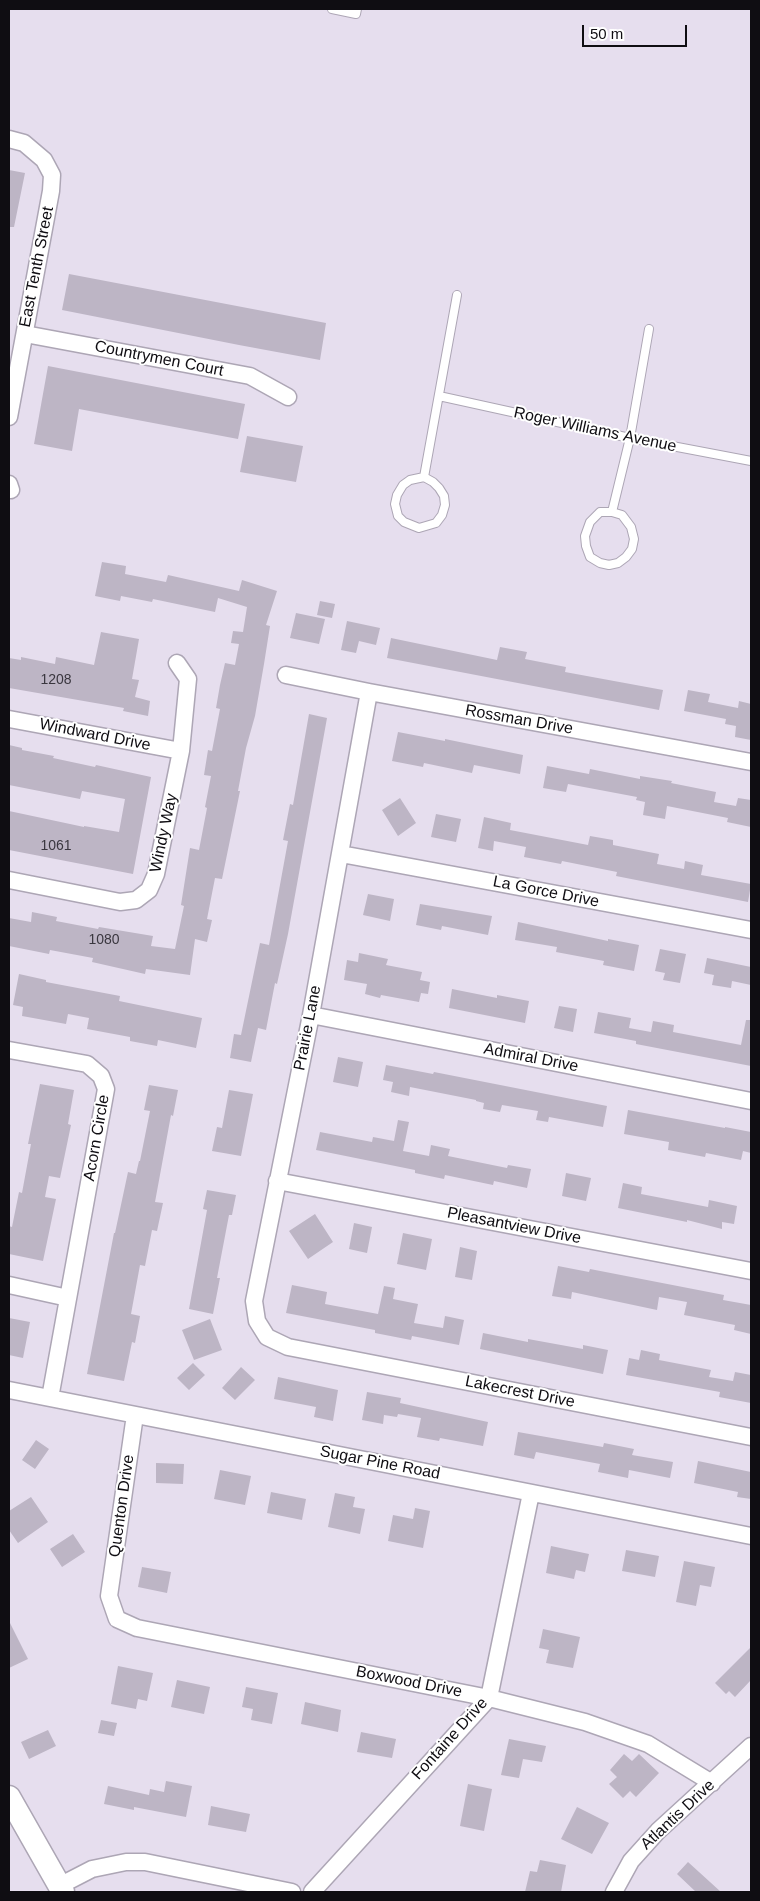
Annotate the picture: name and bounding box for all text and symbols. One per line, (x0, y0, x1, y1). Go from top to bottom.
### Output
scale bar (585, 15, 690, 47)
text: 50 m (590, 25, 623, 42)
street label: East Tenth Street (16, 205, 58, 329)
street label: Countrymen Court (93, 337, 225, 381)
street label: Roger Williams Avenue (512, 403, 678, 457)
house number: 1208 (40, 672, 72, 688)
street label: Rossman Drive (463, 701, 575, 739)
street label: Windward Drive (38, 715, 152, 755)
street label: Windy Way (146, 792, 182, 874)
house number: 1061 (40, 838, 72, 854)
street label: La Gorce Drive (491, 872, 601, 912)
house number: 1080 (88, 932, 120, 948)
street label: Prairie Lane (290, 984, 326, 1072)
street label: Admiral Drive (482, 1039, 580, 1077)
street label: Acorn Circle (80, 1093, 114, 1183)
street label: Pleasantview Drive (445, 1204, 583, 1248)
street label: Lakecrest Drive (464, 1372, 576, 1412)
street label: Sugar Pine Road (318, 1442, 442, 1484)
street label: Quenton Drive (105, 1454, 139, 1558)
street label: Boxwood Drive (354, 1662, 464, 1702)
street label: Fontaine Drive (408, 1694, 492, 1784)
street label: Atlantis Drive (637, 1776, 719, 1854)

